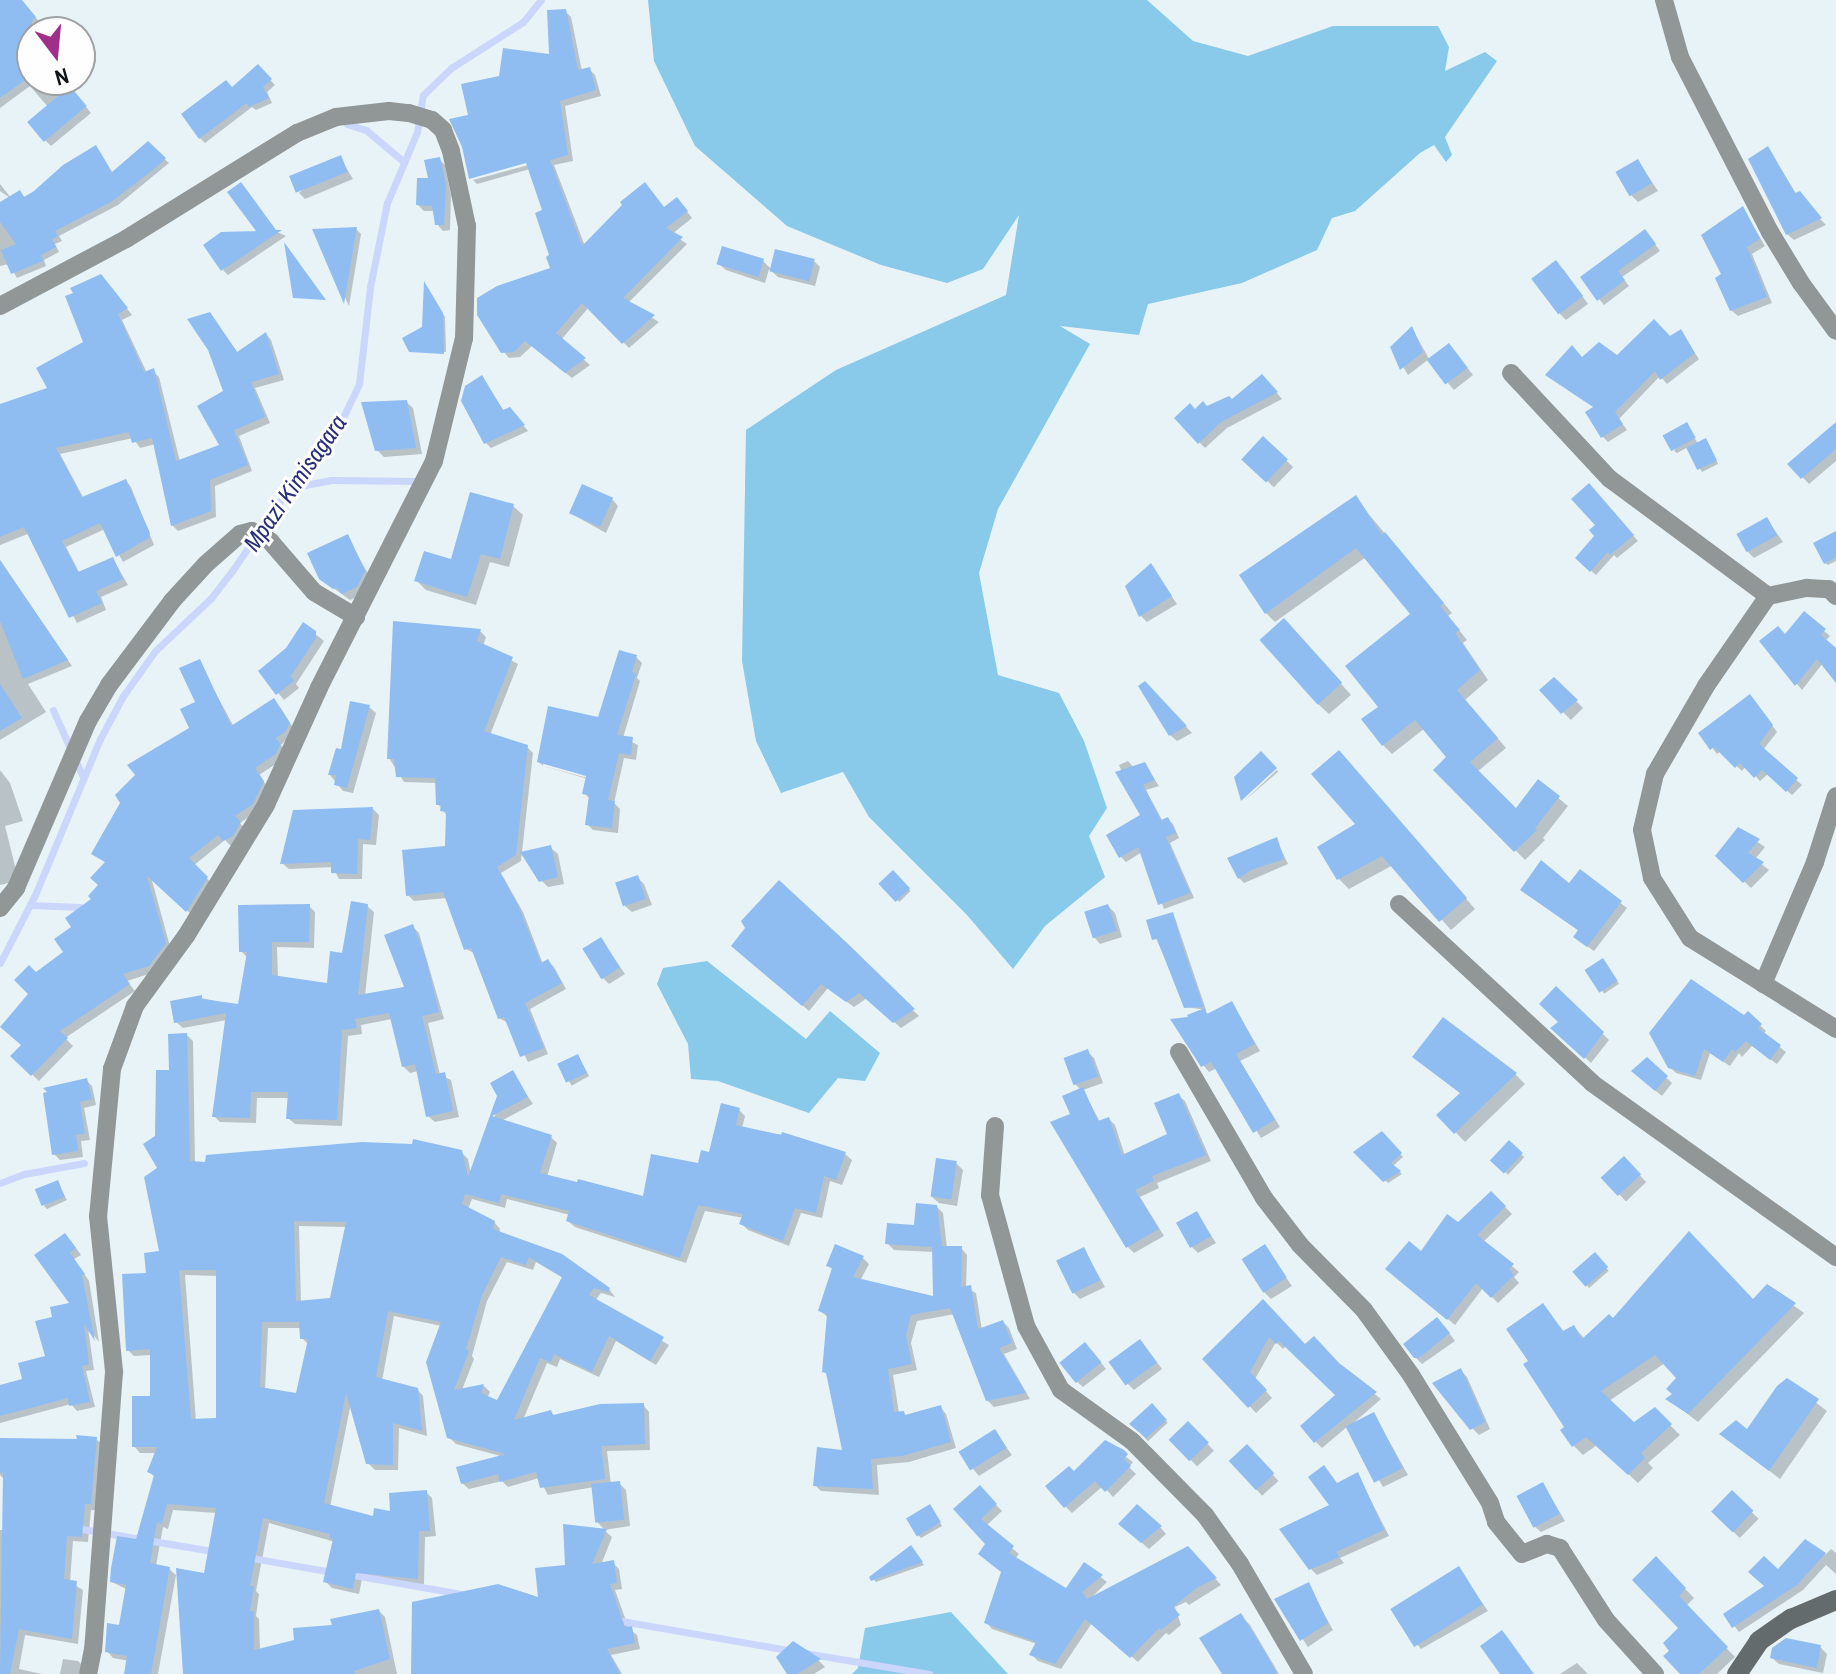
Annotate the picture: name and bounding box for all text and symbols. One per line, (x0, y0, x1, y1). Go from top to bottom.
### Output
north arrow (16, 16, 96, 96)
text: N (52, 61, 72, 93)
water label: Mpazi Kimisagara (237, 409, 353, 557)

